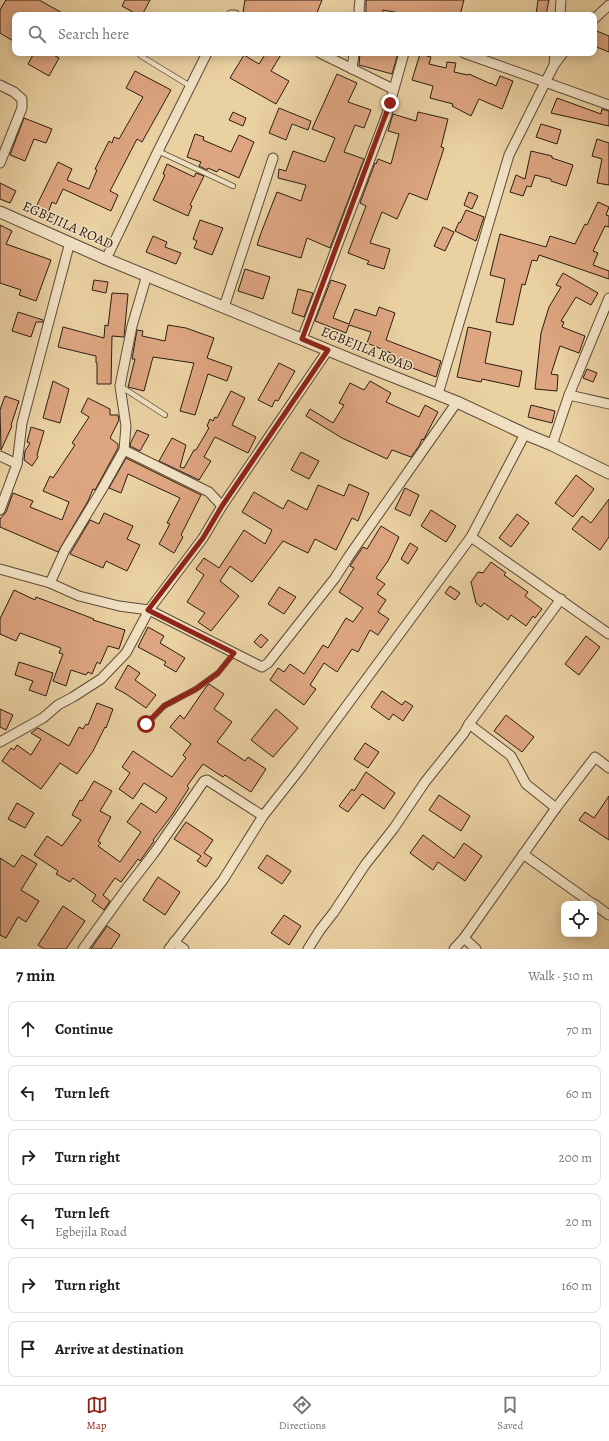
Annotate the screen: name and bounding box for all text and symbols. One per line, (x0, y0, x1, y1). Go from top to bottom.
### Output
search box (12, 12, 597, 56)
icon: search (26, 23, 48, 45)
text: Search here (58, 24, 129, 44)
route end (381, 94, 399, 112)
street label: EGBEJILA ROAD (19, 196, 117, 254)
street label: EGBEJILA ROAD (318, 322, 416, 376)
route start (137, 715, 155, 733)
map controls (561, 901, 597, 937)
button: locate (561, 901, 597, 937)
text: 7 min (16, 964, 55, 987)
text: Walk · 510 m (528, 967, 593, 984)
icon: ahead (17, 1018, 39, 1040)
text: Continue (55, 1019, 113, 1039)
text: 70 m (566, 1021, 592, 1038)
icon: left (17, 1082, 39, 1104)
text: Turn left (55, 1083, 110, 1103)
text: 60 m (566, 1085, 592, 1102)
icon: right (17, 1146, 39, 1168)
text: Turn right (55, 1147, 120, 1167)
text: 200 m (559, 1149, 592, 1166)
text: Turn left (55, 1203, 110, 1223)
icon: left (17, 1210, 39, 1232)
text: 20 m (566, 1213, 592, 1230)
text: Egbejila Road (55, 1223, 127, 1240)
icon: right (17, 1274, 39, 1296)
text: Turn right (55, 1275, 120, 1295)
text: 160 m (561, 1277, 592, 1294)
icon: arrive (17, 1338, 39, 1360)
text: Arrive at destination (55, 1339, 184, 1359)
tab: Map (86, 1394, 108, 1433)
tab: Directions (279, 1394, 326, 1433)
tab: Saved (497, 1394, 523, 1433)

